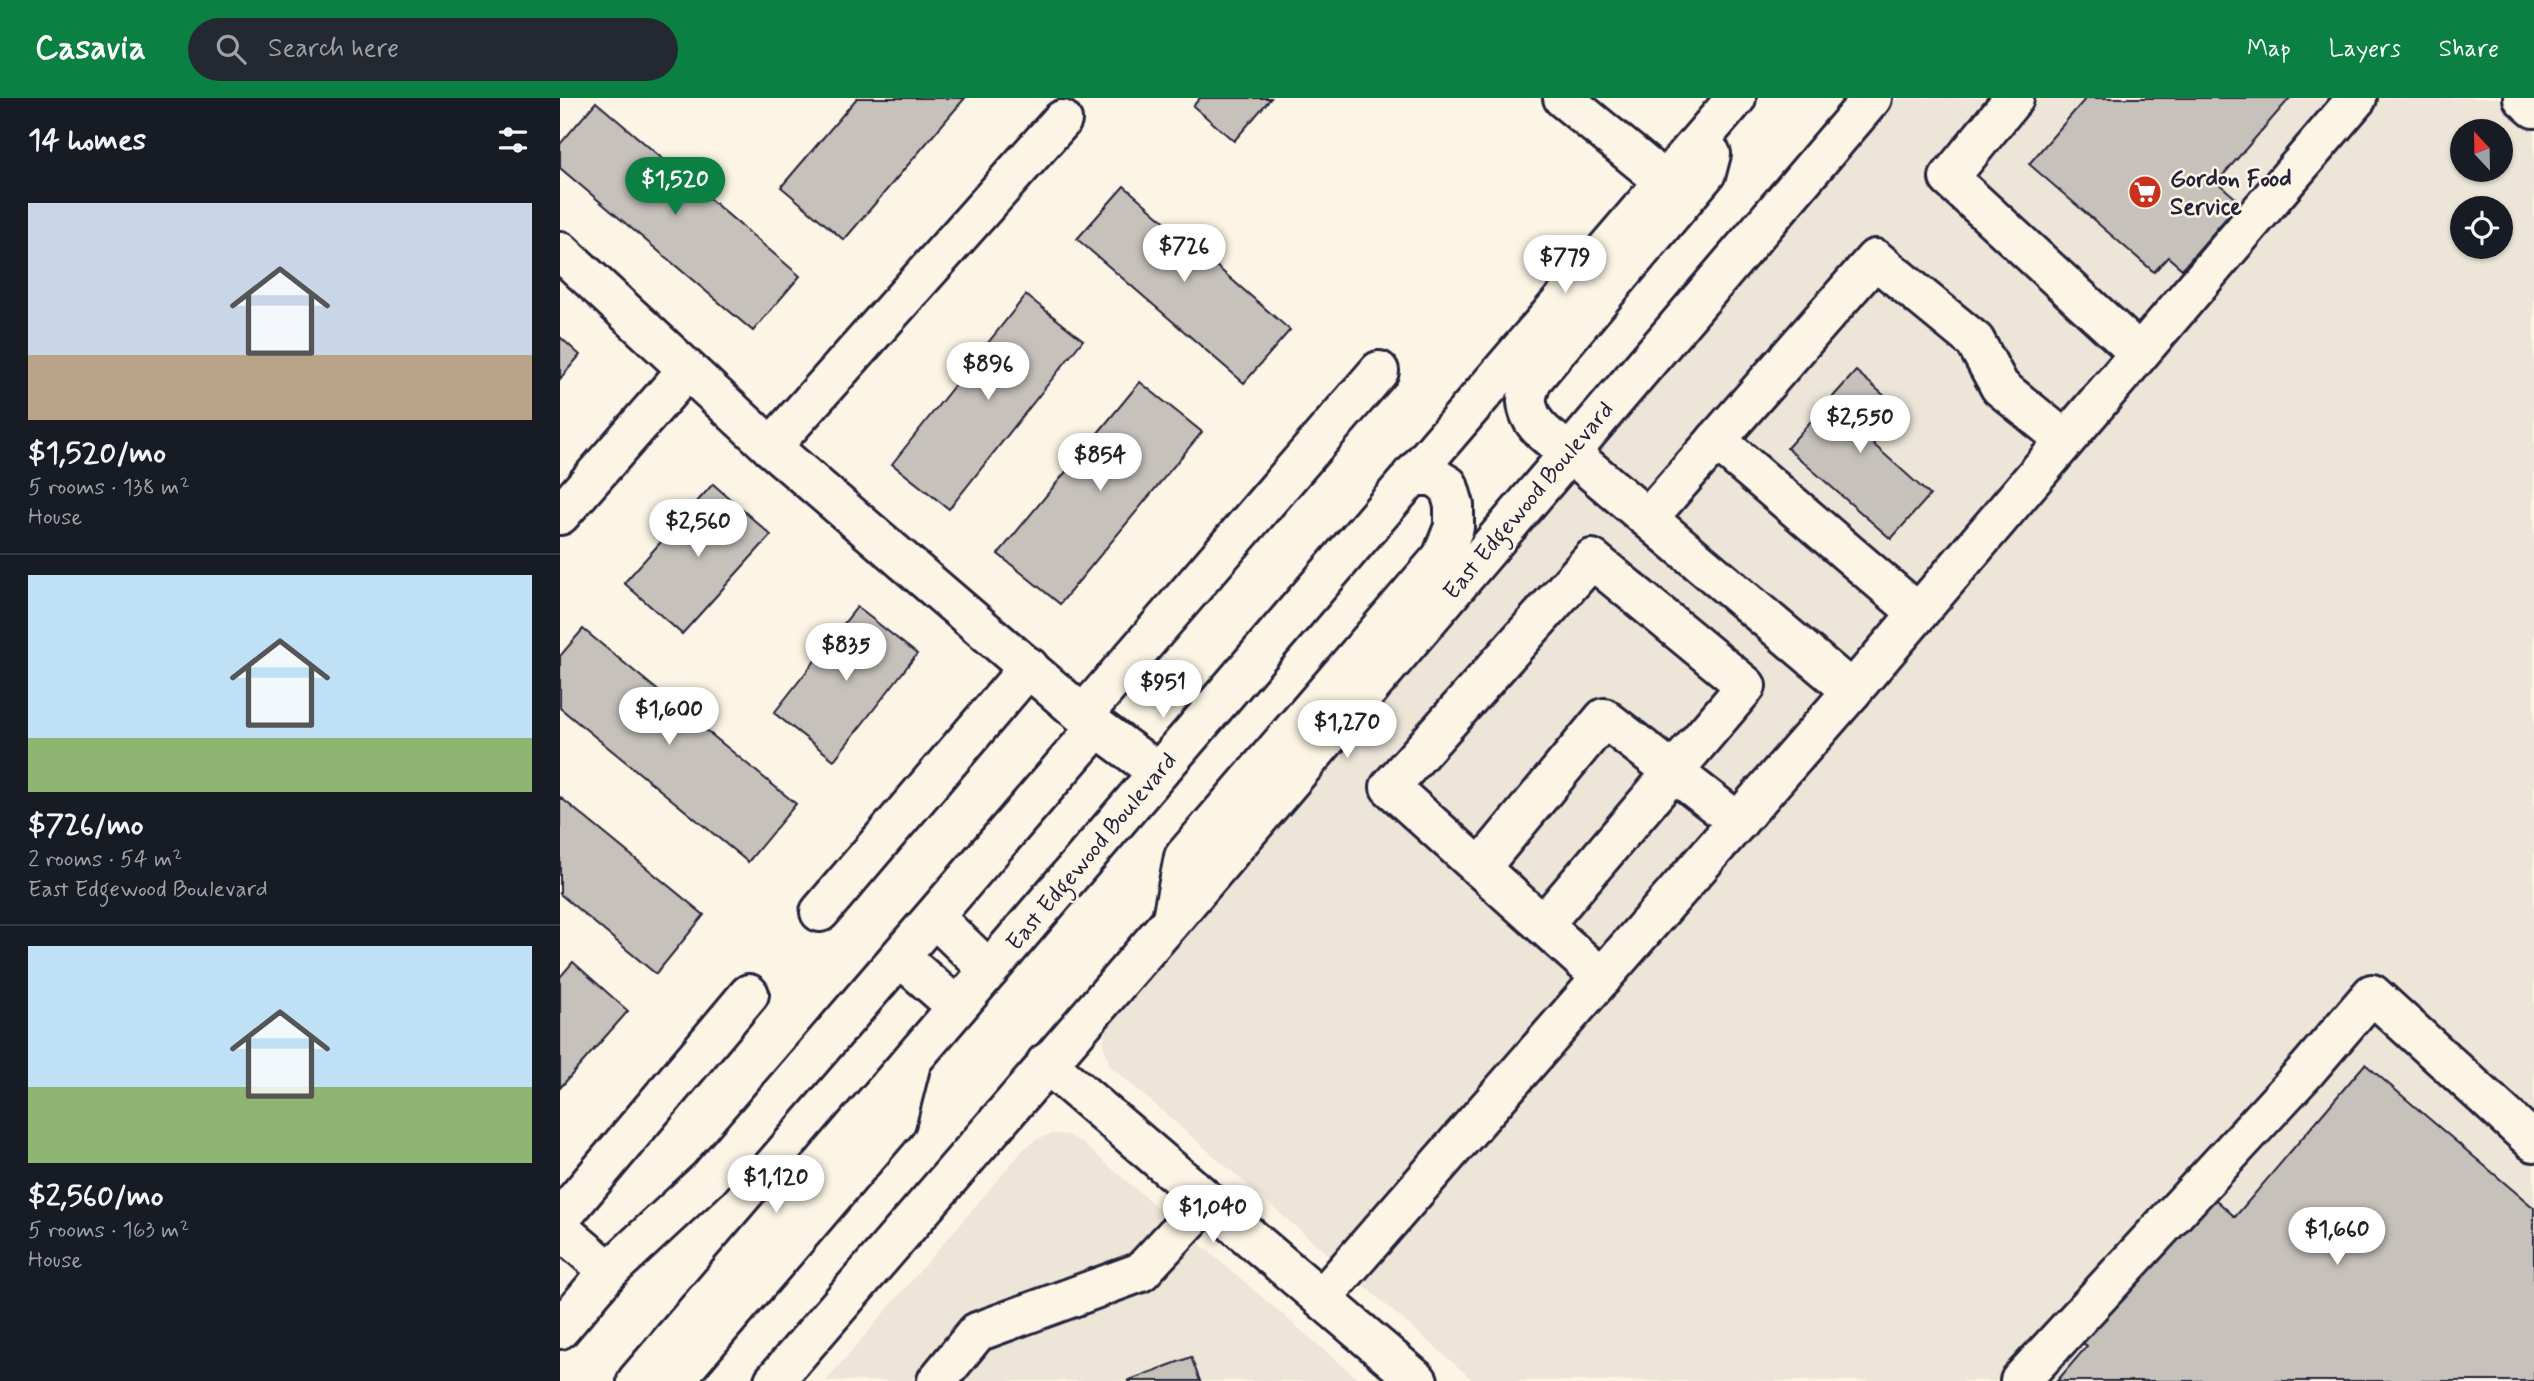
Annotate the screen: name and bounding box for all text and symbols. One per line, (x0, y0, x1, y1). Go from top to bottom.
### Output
search box (188, 18, 678, 81)
text: Casavia (35, 27, 146, 71)
icon: search (212, 30, 250, 68)
text: Search here (268, 32, 399, 66)
text: Map (2247, 34, 2291, 65)
text: Layers (2329, 34, 2401, 65)
text: Share (2439, 34, 2499, 65)
north arrow (2450, 119, 2513, 182)
map controls (2450, 119, 2513, 259)
text: 14 homes (28, 121, 146, 160)
icon: filters (494, 121, 532, 159)
pin: $1,520 (618, 158, 732, 217)
place label: Gordon Food Service (2170, 164, 2292, 223)
text: $1,520 (641, 165, 709, 195)
supermarket icon: Gordon Food Service (2126, 173, 2164, 211)
button: locate (2450, 196, 2513, 259)
pin: $726 (1143, 225, 1225, 284)
text: $726 (1159, 232, 1209, 262)
pin: $779 (1524, 236, 1606, 295)
text: $779 (1539, 243, 1591, 273)
icon: home (217, 248, 343, 374)
pin: $896 (947, 342, 1029, 402)
text: $896 (962, 350, 1014, 380)
street label: East Edgewood Boulevard (1437, 395, 1624, 609)
pin: $2,550 (1803, 396, 1917, 455)
text: $2,550 (1826, 403, 1894, 433)
text: $1,520/mo (28, 434, 166, 473)
pin: $854 (1059, 434, 1141, 493)
text: $854 (1074, 441, 1126, 471)
text: 5 rooms · 138 m² (28, 473, 190, 503)
pin: $2,560 (641, 500, 755, 559)
text: House (28, 503, 82, 533)
text: $2,560 (665, 507, 731, 537)
icon: home (217, 620, 343, 746)
pin: $835 (805, 624, 887, 683)
text: $835 (821, 631, 871, 661)
pin: $951 (1122, 660, 1204, 720)
text: $951 (1140, 668, 1186, 698)
pin: $1,600 (612, 688, 726, 747)
text: $1,600 (635, 695, 703, 725)
pin: $1,270 (1290, 700, 1404, 760)
text: $1,270 (1314, 708, 1380, 738)
street label: East Edgewood Boulevard (1000, 746, 1187, 960)
text: $726/mo (28, 806, 144, 845)
text: 2 rooms · 54 m² (28, 845, 182, 875)
text: East Edgewood Boulevard (28, 875, 268, 905)
icon: home (217, 991, 343, 1117)
pin: $1,120 (719, 1156, 833, 1215)
text: $1,120 (743, 1163, 809, 1193)
text: $2,560/mo (28, 1177, 164, 1216)
pin: $1,040 (1156, 1186, 1270, 1245)
text: $1,040 (1179, 1193, 1247, 1223)
pin: $1,660 (2280, 1208, 2394, 1267)
text: $1,660 (2304, 1215, 2370, 1245)
text: 5 rooms · 163 m² (28, 1216, 190, 1246)
text: House (28, 1246, 82, 1276)

